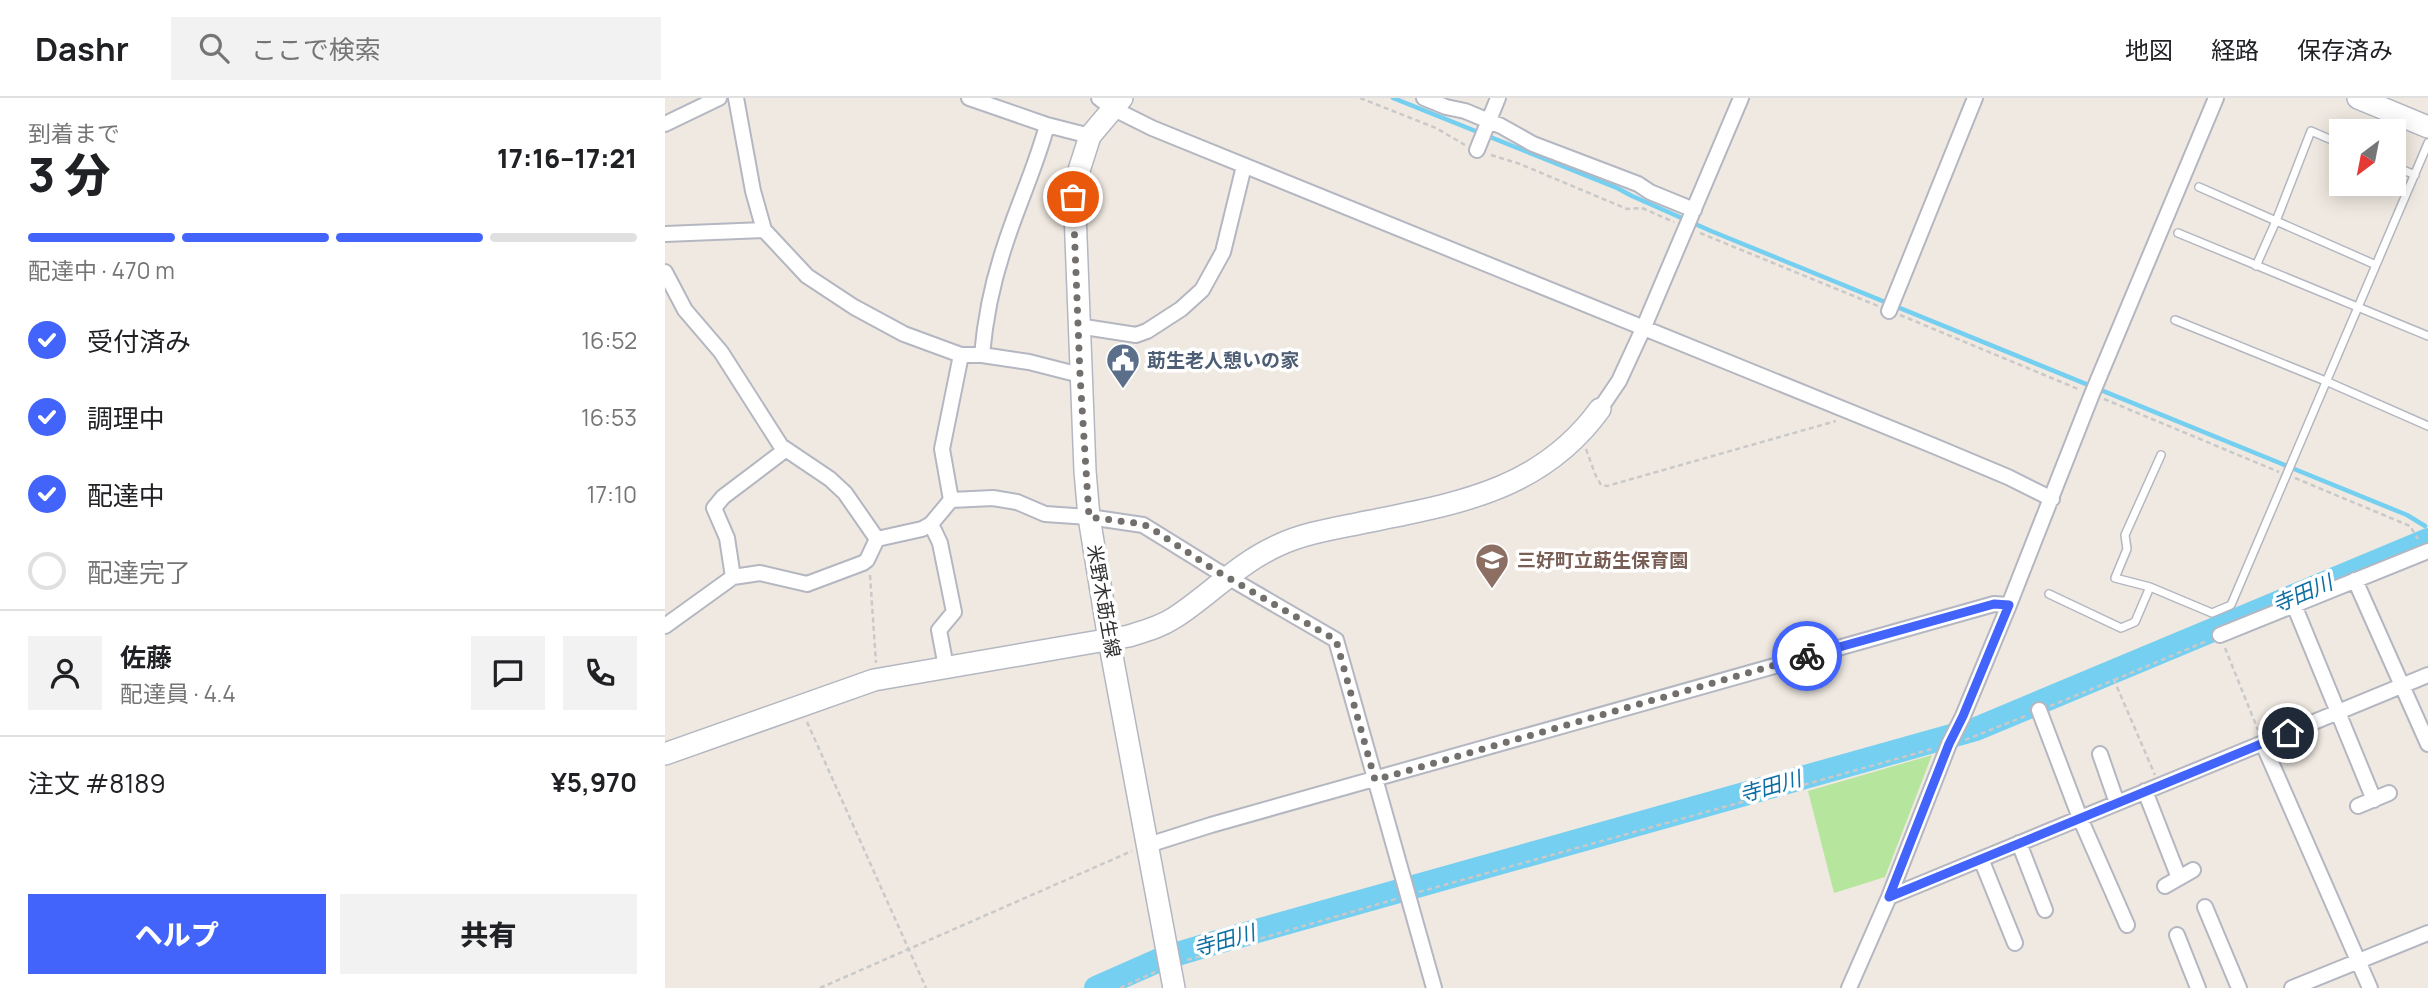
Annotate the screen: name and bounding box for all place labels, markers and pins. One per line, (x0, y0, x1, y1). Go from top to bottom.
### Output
pin (1043, 167, 1103, 227)
public building icon: 莇生老人憩いの家 (1104, 341, 1142, 390)
place label: 莇生老人憩いの家 (1147, 347, 1299, 373)
school or university icon: 三好町立莇生保育園 (1473, 541, 1511, 590)
place label: 三好町立莇生保育園 (1517, 547, 1688, 573)
pin (2258, 703, 2318, 763)

